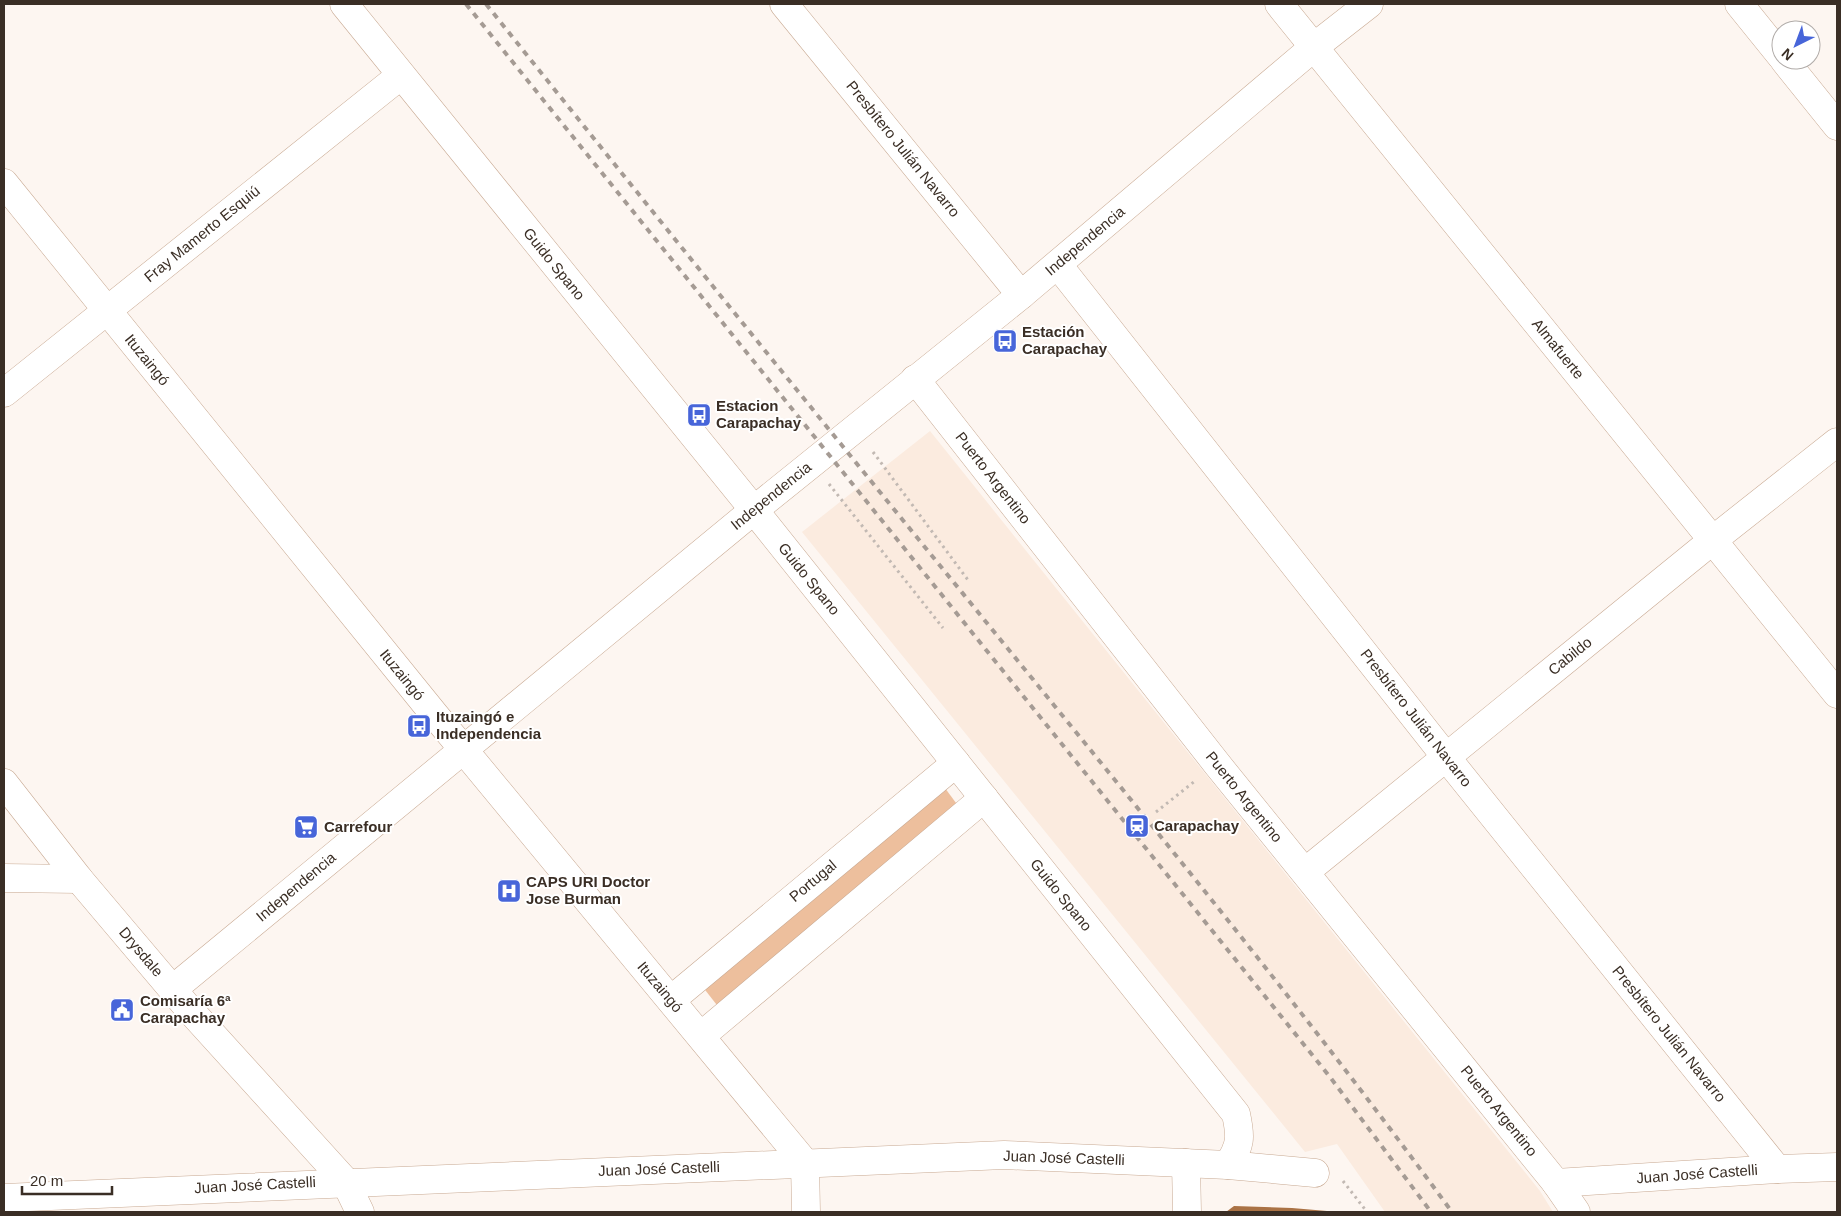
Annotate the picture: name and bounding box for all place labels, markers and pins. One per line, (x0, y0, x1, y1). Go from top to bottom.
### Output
place label: Estación Carapachay (1022, 323, 1108, 357)
bus stop icon: Estación Carapachay (992, 328, 1018, 354)
place label: Estacion Carapachay (716, 397, 802, 431)
bus stop icon: Estacion Carapachay (686, 402, 712, 428)
place label: Ituzaingó e Independencia (436, 708, 542, 742)
bus stop icon: Ituzaingó e Independencia (406, 713, 432, 739)
station icon: Carapachay (1124, 813, 1150, 839)
supermarket icon: Carrefour (293, 814, 319, 840)
place label: Carapachay (1154, 817, 1240, 834)
place label: Carrefour (324, 818, 393, 835)
place label: CAPS URI Doctor Jose Burman (526, 873, 650, 907)
hospital icon: CAPS URI Doctor Jose Burman (496, 878, 522, 904)
place label: Comisaría 6ª Carapachay (140, 992, 231, 1026)
public building icon: Comisaría 6ª Carapachay (109, 997, 135, 1023)

